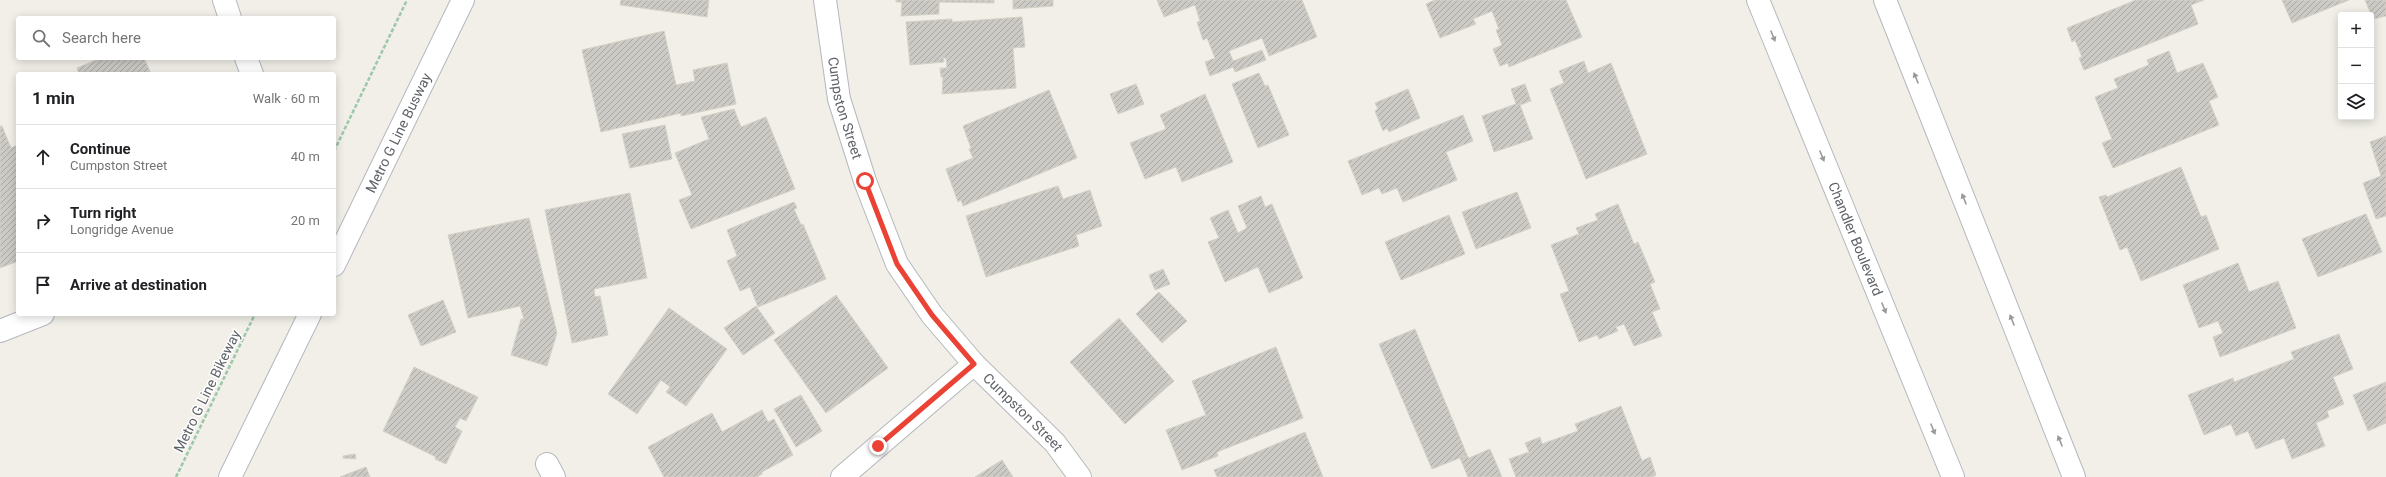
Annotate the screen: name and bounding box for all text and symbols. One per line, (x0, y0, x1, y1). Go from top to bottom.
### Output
map controls (2338, 12, 2374, 120)
button: + (2338, 12, 2374, 48)
search box (16, 16, 336, 60)
icon: search (30, 27, 52, 49)
text: Search here (62, 29, 141, 47)
one-way arrow (1770, 31, 1776, 43)
button: − (2338, 48, 2374, 84)
street label: Cumpston Street (825, 56, 866, 161)
street label: Metro G Line Busway (362, 70, 434, 195)
one-way arrow (1912, 72, 1918, 84)
button: layers (2338, 84, 2374, 120)
text: 1 min (32, 88, 75, 108)
text: Walk · 60 m (253, 91, 320, 106)
text: Continue (70, 140, 131, 158)
icon: ahead (32, 146, 54, 168)
text: 40 m (291, 149, 320, 164)
one-way arrow (1819, 151, 1825, 163)
text: Cumpston Street (70, 158, 167, 173)
route start (856, 172, 874, 190)
street label: Chandler Boulevard (1825, 180, 1886, 298)
one-way arrow (1960, 193, 1966, 205)
text: Turn right (70, 204, 136, 222)
icon: right (32, 210, 54, 232)
text: 20 m (291, 213, 320, 228)
text: Longridge Avenue (70, 222, 174, 237)
icon: arrive (32, 274, 54, 296)
text: Arrive at destination (70, 276, 207, 294)
one-way arrow (1881, 303, 1887, 315)
one-way arrow (2008, 313, 2014, 325)
street label: Metro G Line Bikeway (170, 327, 244, 455)
street label: Cumpston Street (980, 370, 1066, 454)
one-way arrow (1930, 423, 1936, 435)
one-way arrow (2056, 434, 2062, 446)
route end (869, 437, 887, 455)

